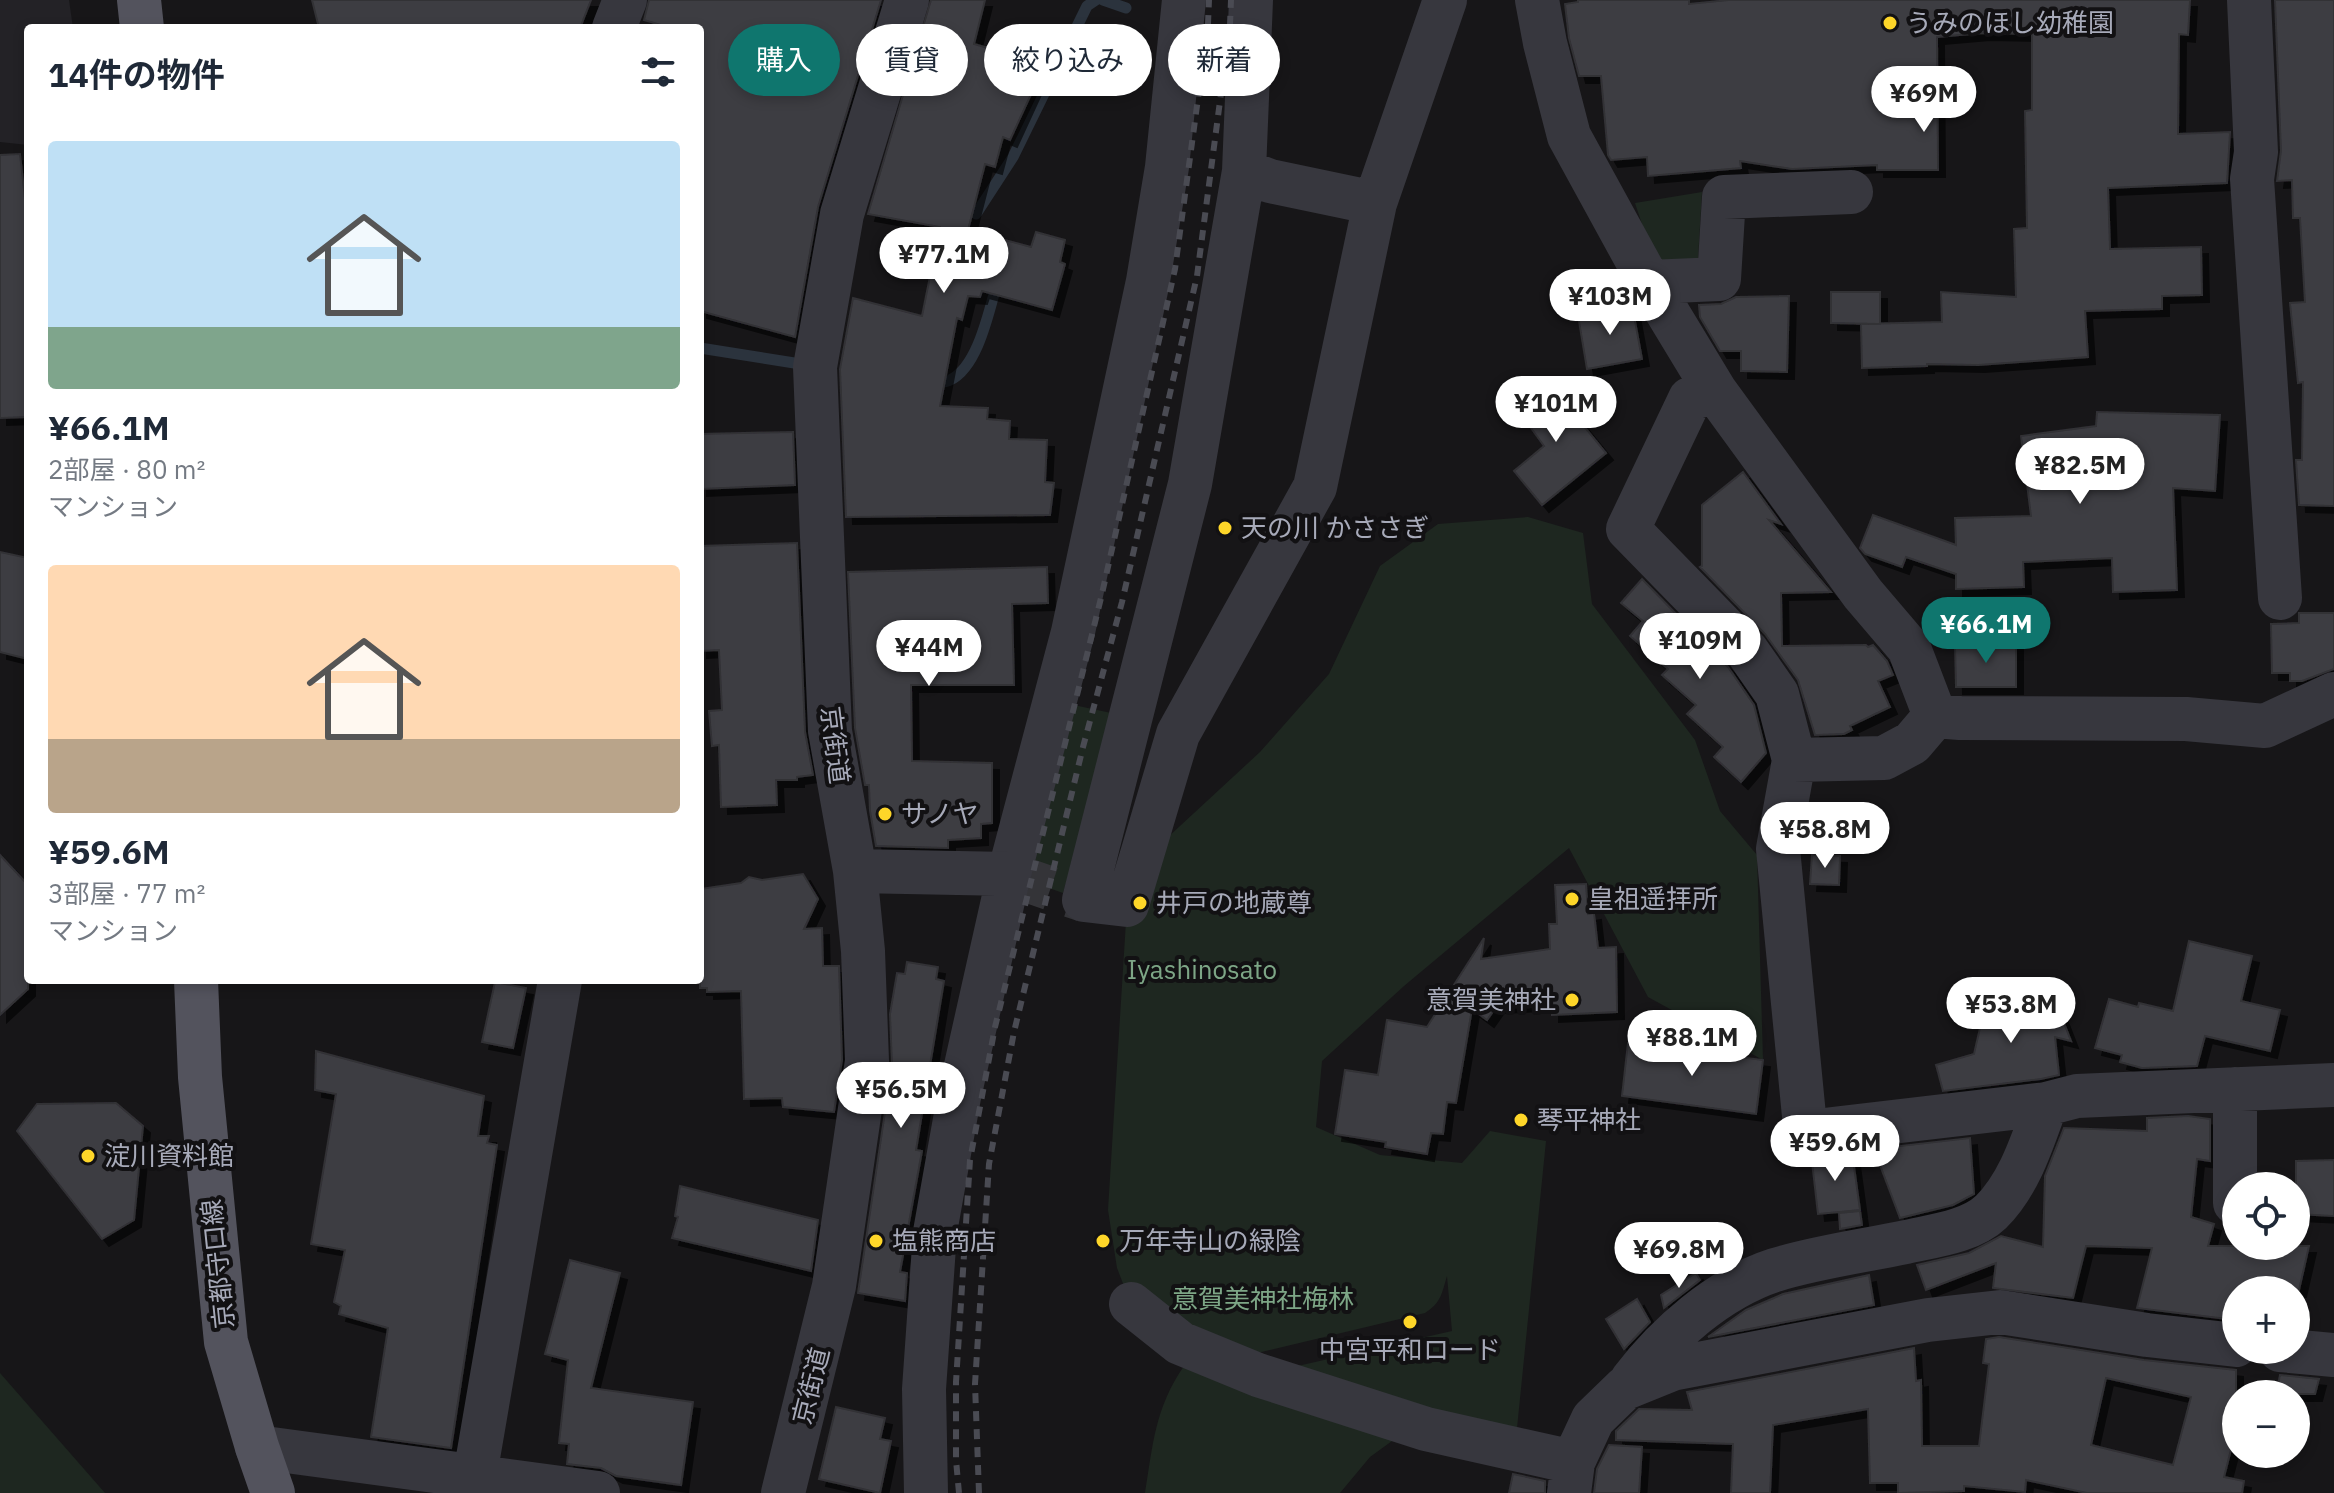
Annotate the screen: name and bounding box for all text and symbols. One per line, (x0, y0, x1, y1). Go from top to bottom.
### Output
place label: うみのほし幼稚園 (1906, 5, 2114, 39)
marker: うみのほし幼稚園 (1881, 14, 1899, 32)
chip: 購入 (728, 24, 840, 96)
chip: 賃貸 (856, 24, 968, 96)
chip: 絞り込み (984, 24, 1152, 96)
chip: 新着 (1168, 24, 1280, 96)
icon: filters (636, 50, 680, 94)
text: 14件の物件 (48, 52, 225, 96)
pin: ¥69M (1877, 66, 1971, 134)
text: ¥69M (1889, 75, 1959, 109)
icon: home (292, 193, 436, 337)
pin: ¥77.1M (879, 227, 1009, 295)
text: ¥77.1M (897, 236, 991, 270)
pin: ¥103M (1554, 269, 1666, 337)
text: ¥103M (1568, 278, 1653, 312)
pin: ¥101M (1500, 376, 1612, 444)
text: ¥101M (1514, 385, 1599, 419)
text: ¥66.1M (48, 405, 170, 449)
pin: ¥82.5M (2015, 438, 2145, 506)
text: ¥82.5M (2033, 447, 2127, 481)
text: 2部屋 · 80 m² (48, 452, 205, 486)
text: マンション (48, 489, 178, 523)
place label: 天の川 かささぎ (1241, 510, 1429, 544)
marker: 天の川 かささぎ (1216, 519, 1234, 537)
pin: ¥66.1M (1921, 597, 2051, 665)
text: ¥66.1M (1939, 606, 2033, 640)
pin: ¥109M (1644, 613, 1756, 681)
icon: home (292, 617, 436, 761)
pin: ¥44M (882, 620, 976, 688)
text: ¥109M (1658, 622, 1743, 656)
text: ¥44M (894, 629, 964, 663)
street label: 京街道 (814, 704, 858, 786)
place label: サノヤ (901, 796, 978, 830)
pin: ¥58.8M (1760, 802, 1890, 870)
marker: サノヤ (876, 805, 894, 823)
text: ¥58.8M (1778, 811, 1872, 845)
text: ¥59.6M (48, 829, 170, 873)
text: 3部屋 · 77 m² (48, 876, 205, 910)
place label: 皇祖遥拝所 (1588, 881, 1718, 915)
place label: 井戸の地蔵尊 (1156, 885, 1312, 919)
marker: 皇祖遥拝所 (1563, 890, 1581, 908)
marker: 井戸の地蔵尊 (1131, 894, 1149, 912)
text: マンション (48, 913, 178, 947)
park label: Iyashinosato (1127, 952, 1277, 986)
pin: ¥53.8M (1946, 977, 2076, 1045)
place label: 意賀美神社 (1426, 982, 1556, 1016)
text: ¥53.8M (1964, 986, 2058, 1020)
marker: 意賀美神社 (1563, 991, 1581, 1009)
pin: ¥88.1M (1627, 1010, 1757, 1078)
text: ¥88.1M (1645, 1019, 1739, 1053)
pin: ¥56.5M (836, 1062, 966, 1130)
text: ¥56.5M (854, 1071, 948, 1105)
place label: 琴平神社 (1537, 1102, 1641, 1136)
marker: 琴平神社 (1512, 1111, 1530, 1129)
pin: ¥59.6M (1770, 1115, 1900, 1183)
text: ¥59.6M (1788, 1124, 1882, 1158)
place label: 淀川資料館 (104, 1138, 234, 1172)
marker: 淀川資料館 (79, 1147, 97, 1165)
map controls (2222, 1172, 2310, 1468)
button: locate (2222, 1172, 2310, 1260)
street label: 京都守口線 (193, 1198, 241, 1331)
pin: ¥69.8M (1614, 1222, 1744, 1290)
place label: 塩熊商店 (892, 1223, 996, 1257)
place label: 万年寺山の緑陰 (1119, 1223, 1301, 1257)
text: ¥69.8M (1632, 1231, 1726, 1265)
marker: 塩熊商店 (867, 1232, 885, 1250)
marker: 万年寺山の緑陰 (1094, 1232, 1112, 1250)
button: + (2222, 1276, 2310, 1364)
park label: 意賀美神社梅林 (1172, 1281, 1354, 1315)
marker: 中宮平和ロード (1401, 1313, 1419, 1331)
place label: 中宮平和ロード (1319, 1332, 1501, 1366)
street label: 京街道 (784, 1344, 836, 1428)
button: − (2222, 1380, 2310, 1468)

